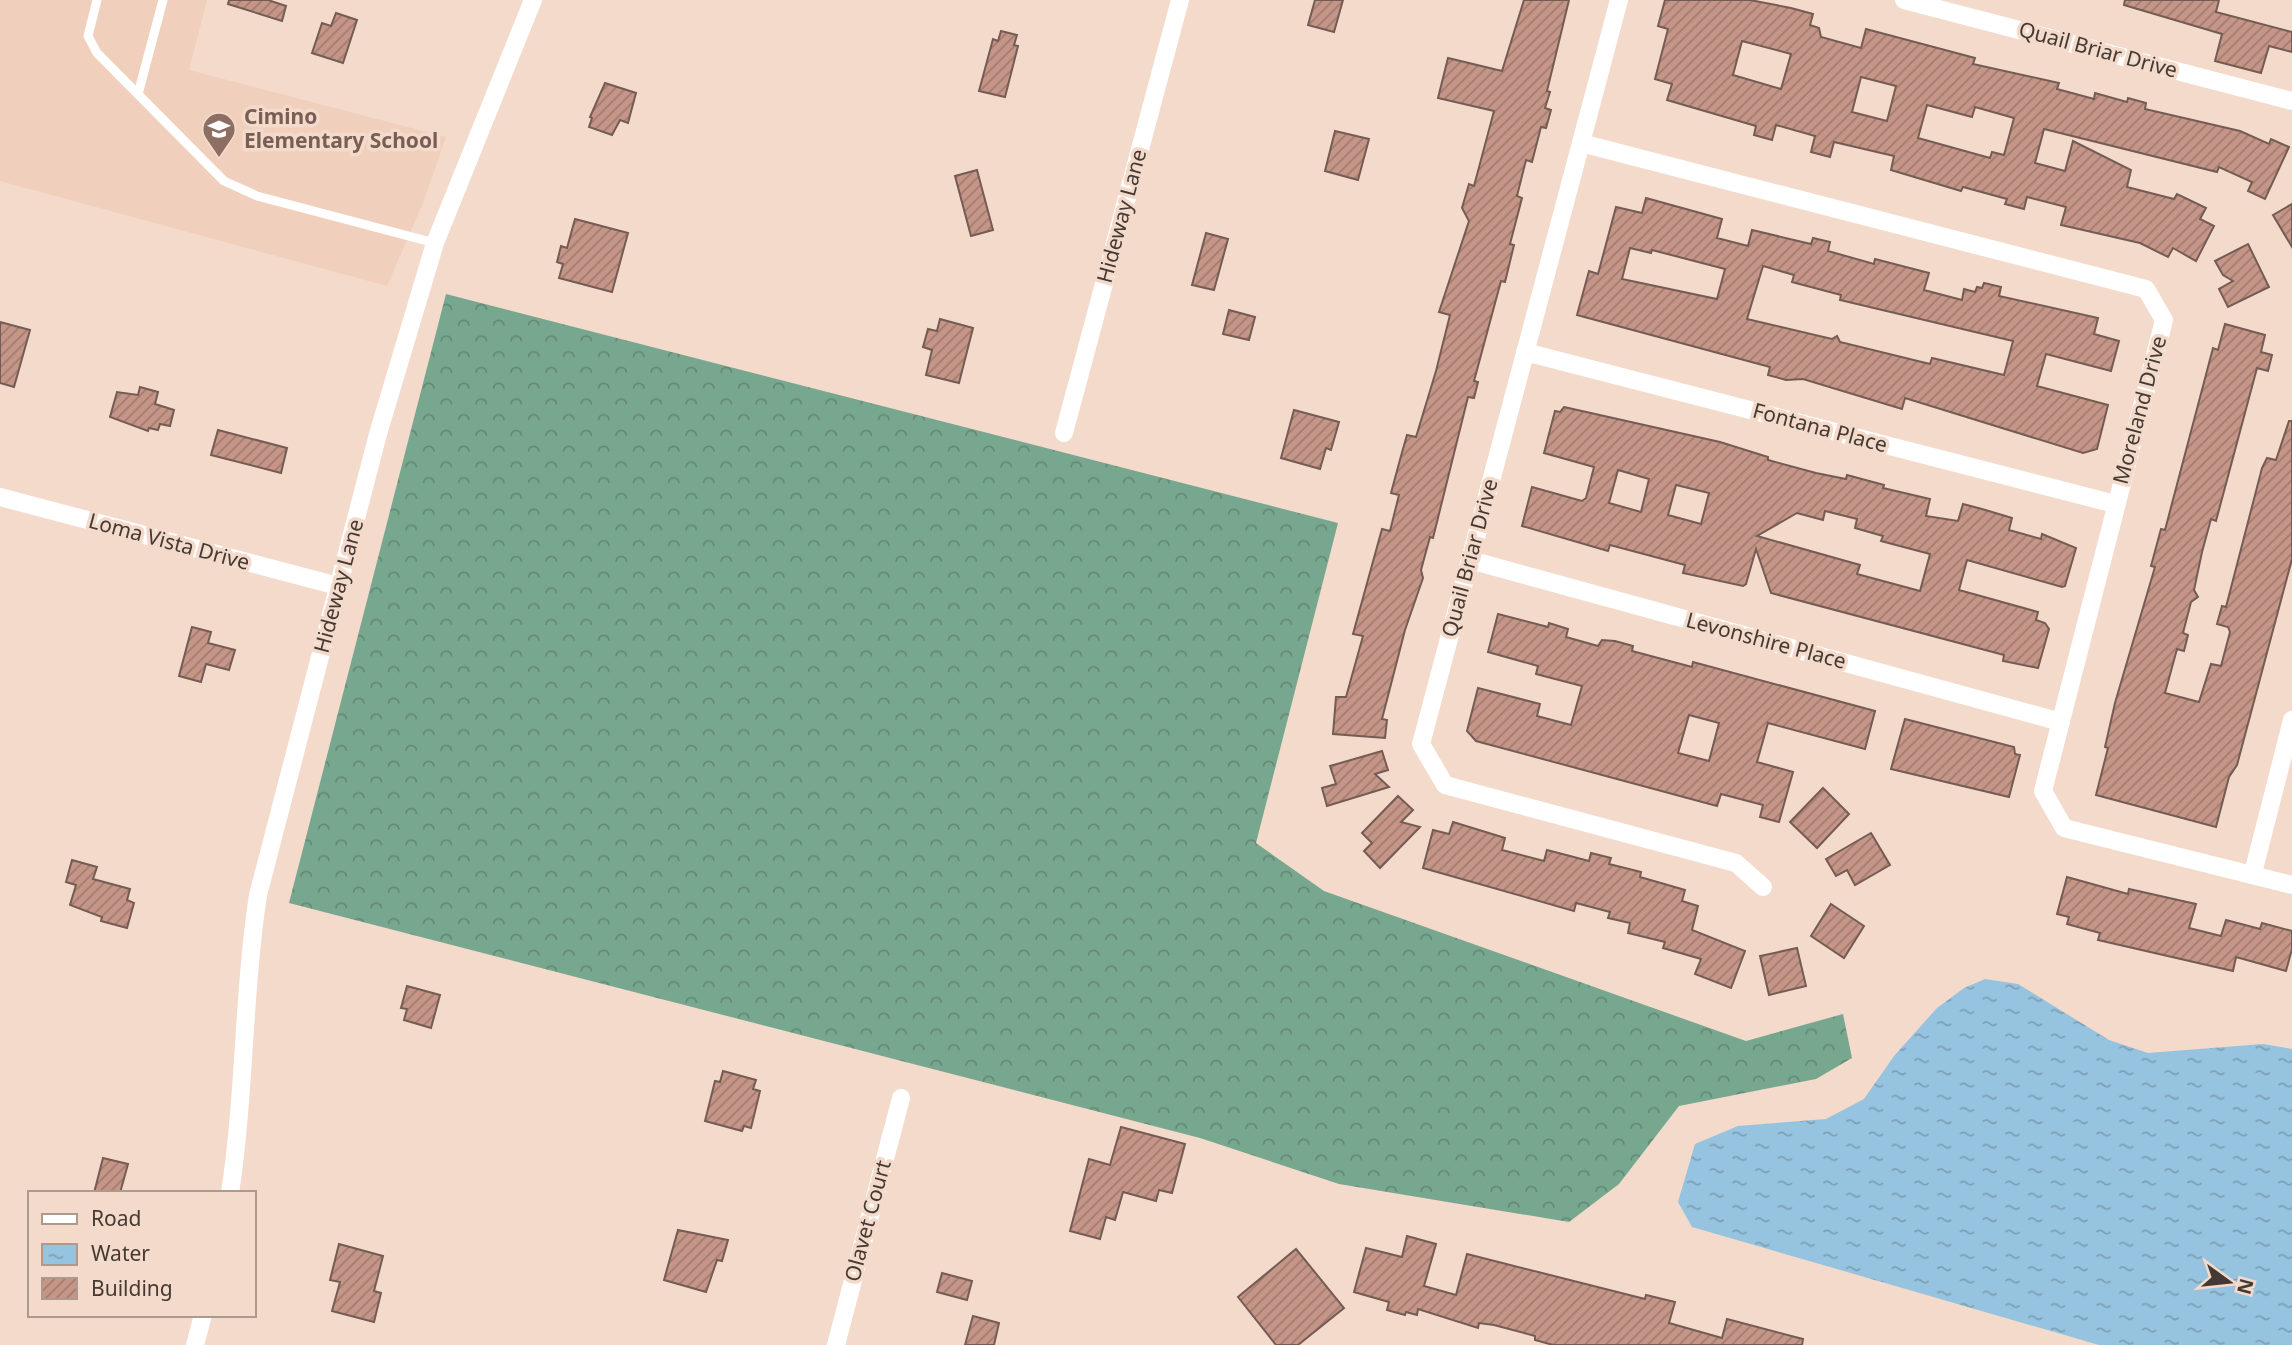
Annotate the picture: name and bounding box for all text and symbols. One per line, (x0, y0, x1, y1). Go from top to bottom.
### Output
street label: Quail Briar Drive (2016, 14, 2181, 84)
place label: Cimino Elementary School (244, 102, 438, 154)
school or university icon: Cimino Elementary School (200, 110, 238, 159)
street label: Hideway Lane (1090, 146, 1152, 286)
street label: Moreland Drive (2106, 333, 2172, 487)
street label: Fontana Place (1750, 396, 1891, 458)
street label: Quail Briar Drive (1434, 475, 1504, 640)
street label: Loma Vista Drive (86, 506, 253, 576)
street label: Hideway Lane (307, 516, 369, 656)
street label: Levonshire Place (1683, 605, 1849, 675)
street label: Olavet Court (837, 1157, 897, 1284)
legend (28, 1191, 256, 1317)
text: Road (91, 1204, 141, 1232)
text: Water (91, 1239, 150, 1267)
north arrow (2194, 1247, 2264, 1317)
text: Building (91, 1274, 173, 1302)
text: N (2231, 1276, 2260, 1297)

